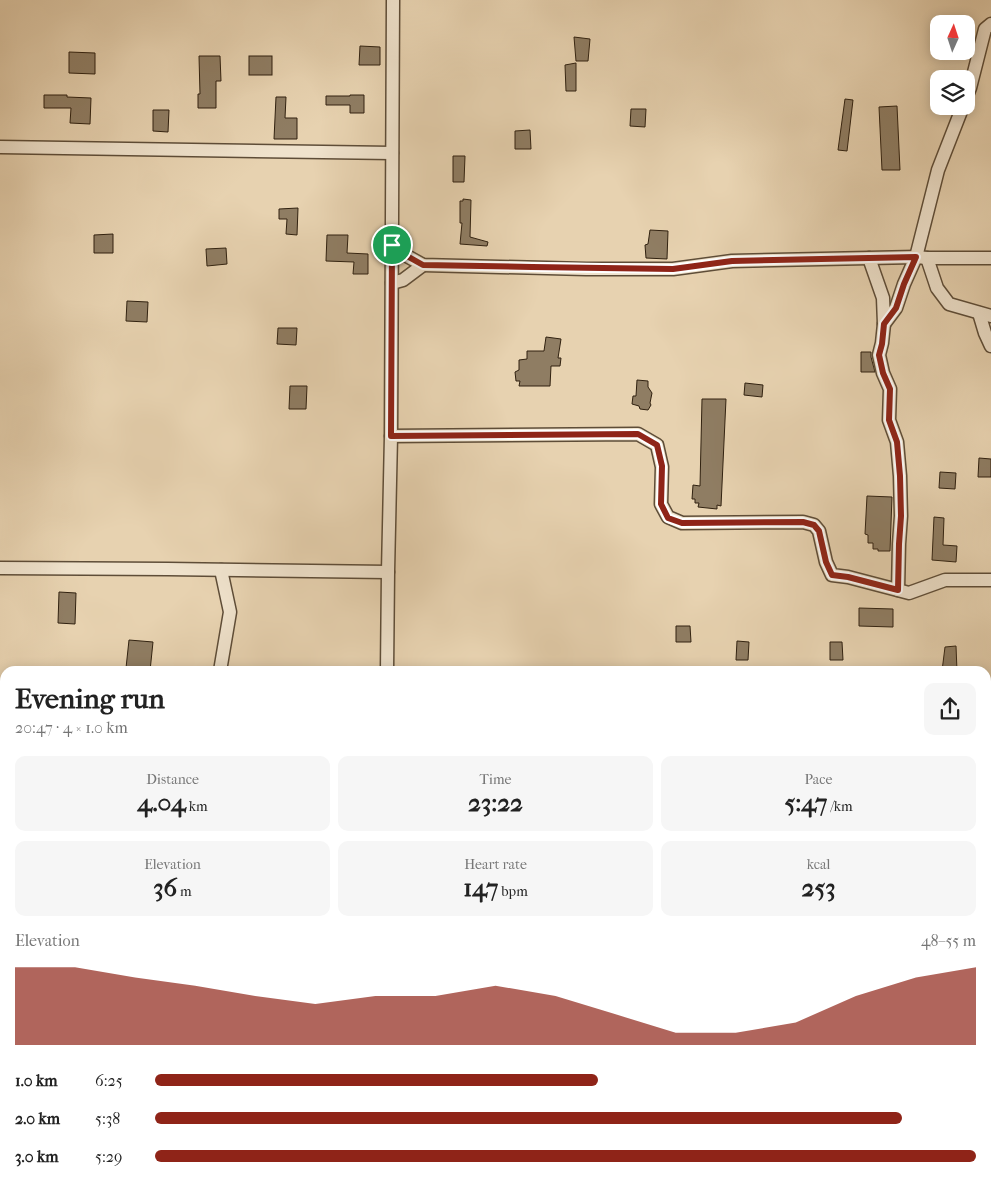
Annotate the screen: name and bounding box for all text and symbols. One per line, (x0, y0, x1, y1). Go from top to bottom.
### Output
north arrow (930, 15, 975, 60)
map controls (930, 15, 975, 115)
button: layers (930, 70, 975, 115)
pin (371, 224, 413, 266)
icon: arrive (378, 231, 406, 259)
text: Evening run (15, 682, 165, 715)
button: share (924, 683, 976, 735)
text: 20:47 · 4 × 1.0 km (15, 718, 128, 737)
text: Distance (146, 771, 199, 788)
text: Time (480, 771, 511, 788)
text: Pace (805, 771, 832, 788)
text: 4.04 (137, 788, 186, 817)
text: 23:22 (468, 788, 523, 817)
text: 5:47 (784, 788, 827, 817)
text: km (186, 798, 208, 815)
text: /km (827, 798, 853, 815)
text: Elevation (144, 856, 201, 873)
text: Heart rate (464, 856, 527, 873)
text: kcal (807, 856, 830, 873)
text: 36 (153, 873, 177, 902)
text: 147 (463, 873, 498, 902)
text: 253 (802, 873, 835, 902)
text: m (177, 883, 192, 900)
text: bpm (498, 883, 528, 900)
text: Elevation (15, 931, 80, 950)
text: 48–55 m (921, 931, 976, 950)
text: 1.0 km (15, 1071, 58, 1090)
text: 6:25 (95, 1071, 123, 1090)
text: 2.0 km (15, 1109, 60, 1128)
text: 5:38 (95, 1109, 120, 1128)
text: 3.0 km (15, 1147, 58, 1166)
text: 5:29 (95, 1147, 122, 1166)

